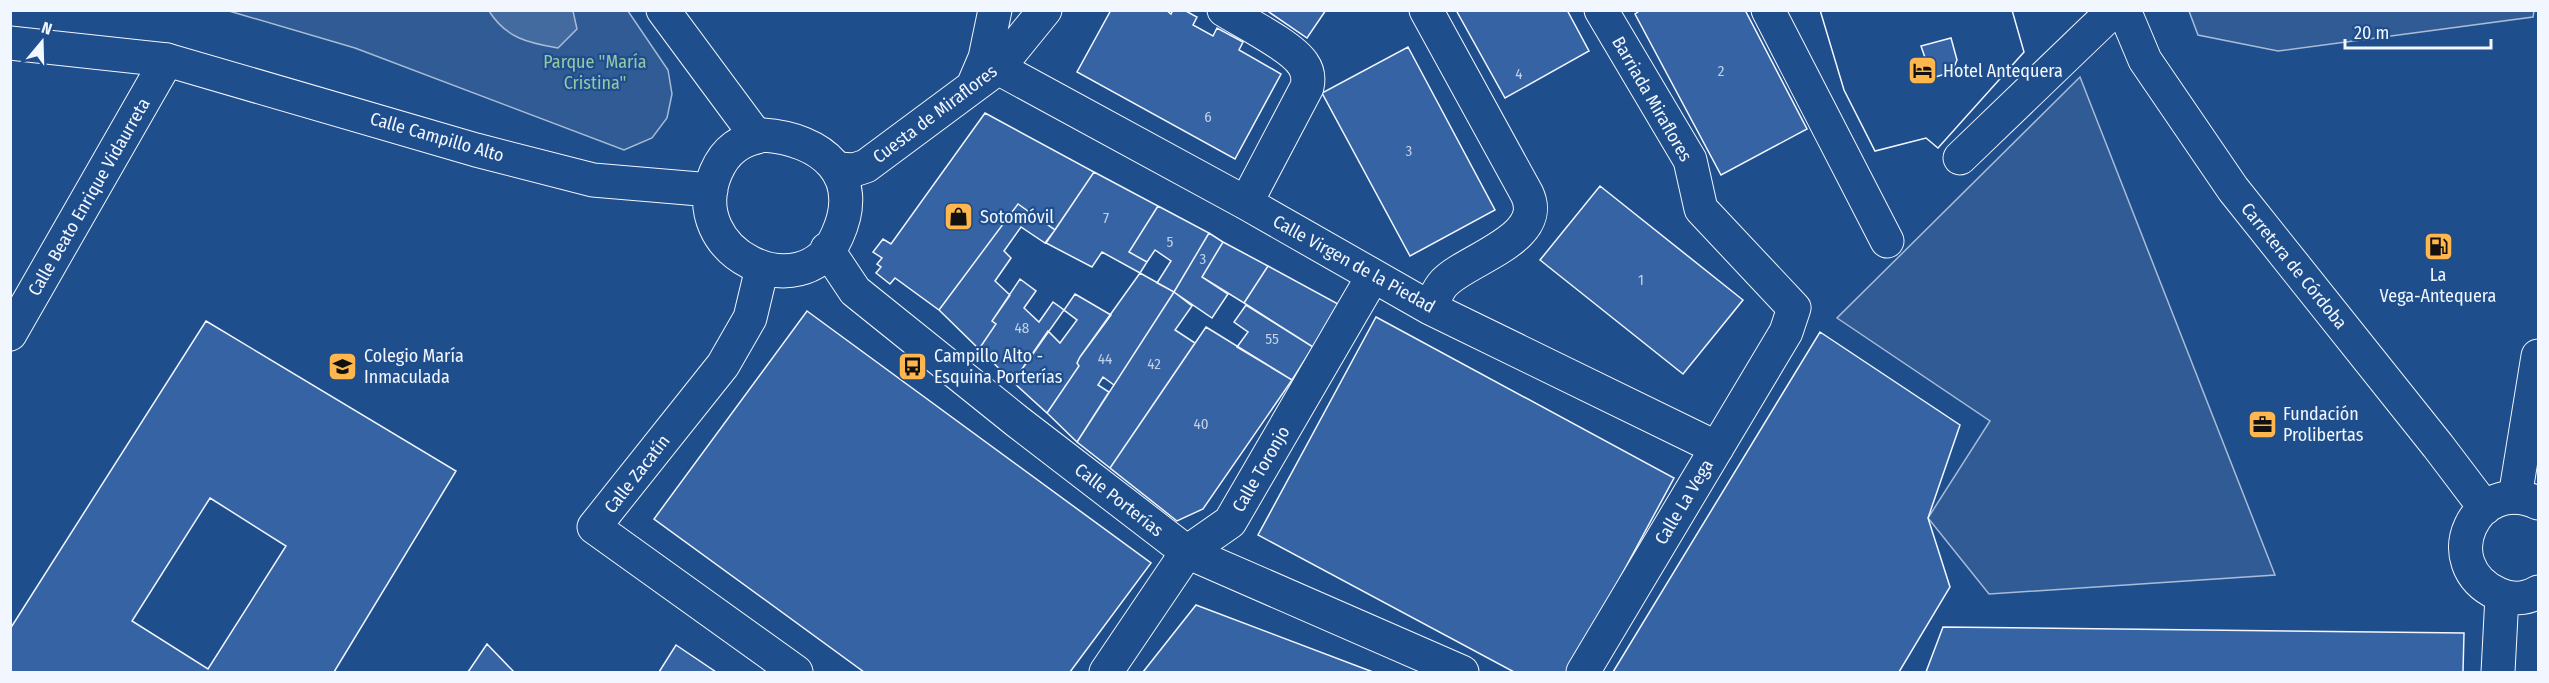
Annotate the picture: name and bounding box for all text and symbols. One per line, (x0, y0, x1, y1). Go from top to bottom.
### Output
north arrow (12, 12, 72, 72)
scale bar (2345, 12, 2490, 50)
text: N (39, 18, 54, 39)
text: 20 m (2354, 22, 2389, 44)
street label: Barriada Miraflores (1607, 33, 1697, 166)
park label: Parque "María Cristina" (543, 51, 647, 94)
hotel icon: Hotel Antequera (1906, 55, 1938, 87)
street label: Cuesta de Miraflores (869, 60, 1002, 168)
place label: Hotel Antequera (1943, 60, 2063, 82)
house number: 2 (1718, 62, 1725, 80)
house number: 4 (1515, 65, 1523, 83)
street label: Calle Beato Enrique Vidaurreta (23, 94, 155, 300)
street label: Calle Campillo Alto (367, 107, 507, 167)
house number: 6 (1204, 108, 1212, 126)
house number: 3 (1406, 142, 1413, 160)
street label: Carretera de Córdoba (2236, 198, 2352, 334)
shop icon: Sotomóvil (943, 201, 975, 233)
place label: Sotomóvil (980, 206, 1054, 228)
house number: 7 (1103, 209, 1109, 227)
street label: Calle Virgen de la Piedad (1269, 210, 1439, 318)
fuel station icon: La Vega-Antequera (2422, 230, 2454, 262)
house number: 5 (1167, 233, 1174, 251)
house number: 3 (1200, 250, 1207, 268)
place label: La Vega-Antequera (2380, 264, 2497, 307)
house number: 1 (1638, 271, 1644, 289)
house number: 48 (1015, 319, 1029, 337)
house number: 55 (1265, 330, 1279, 348)
place label: Colegio María Inmaculada (364, 345, 464, 388)
place label: Campillo Alto - Esquina Porterías (934, 345, 1063, 388)
school or university icon: Colegio María Inmaculada (327, 350, 359, 382)
bus stop icon: Campillo Alto - Esquina Porterías (897, 350, 929, 382)
house number: 44 (1098, 350, 1112, 368)
house number: 42 (1147, 355, 1161, 373)
place label: Fundación Prolibertas (2283, 403, 2364, 446)
office icon: Fundación Prolibertas (2246, 408, 2278, 440)
house number: 40 (1193, 415, 1209, 433)
street label: Calle Toronjo (1228, 422, 1294, 516)
street label: Calle Zacatín (600, 430, 674, 518)
street label: Calle La Vega (1650, 455, 1718, 549)
street label: Calle Porterías (1070, 459, 1168, 542)

